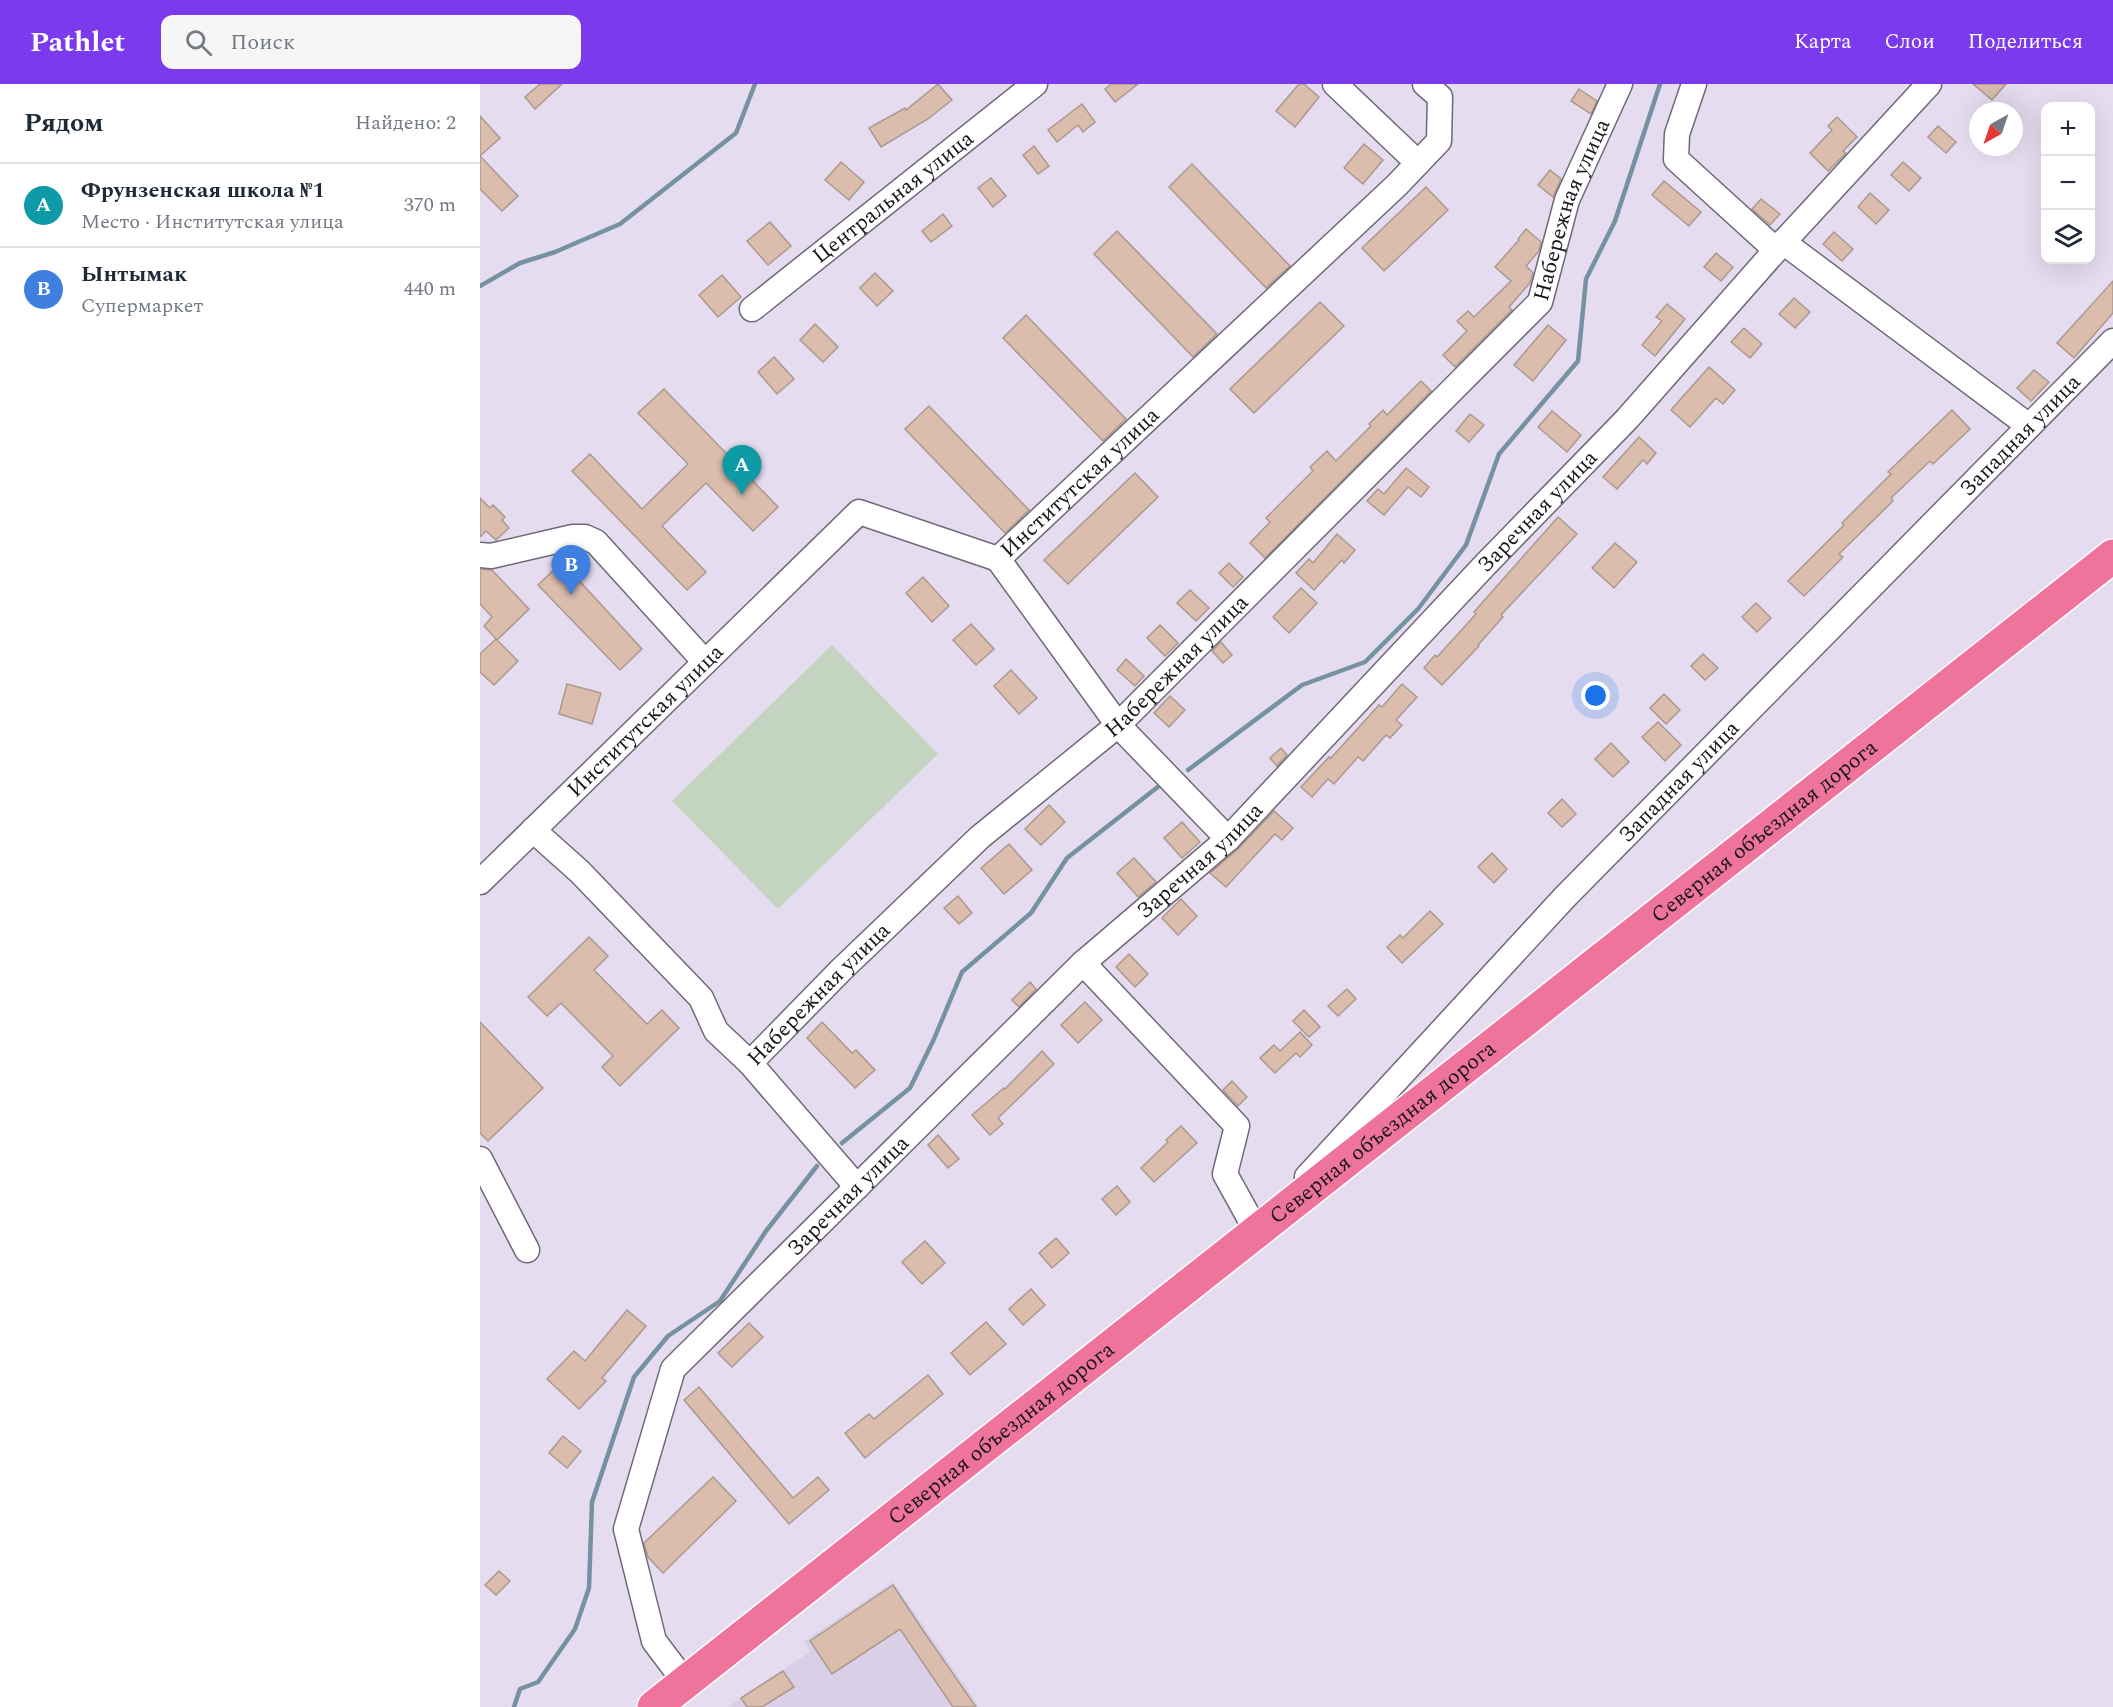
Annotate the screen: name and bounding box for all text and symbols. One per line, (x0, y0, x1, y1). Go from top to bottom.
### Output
search box (161, 15, 581, 69)
text: Pathlet (30, 21, 125, 64)
icon: search (182, 26, 215, 59)
text: Поиск (230, 26, 295, 59)
text: Карта (1794, 26, 1851, 58)
text: Слои (1884, 26, 1935, 58)
text: Поделиться (1968, 26, 2083, 58)
north arrow (1969, 102, 2023, 156)
map controls (2041, 102, 2095, 264)
button: + (2041, 102, 2095, 156)
text: Рядом (24, 103, 104, 143)
text: Найдено: 2 (355, 108, 456, 138)
street label: Набережная улица (1524, 113, 1619, 305)
street label: Центральная улица (805, 122, 981, 272)
button: − (2041, 156, 2095, 210)
text: Фрунзенская школа №1 (81, 174, 325, 207)
text: A (36, 190, 51, 220)
text: 370 m (404, 190, 456, 220)
text: Место · Институтская улица (81, 207, 344, 237)
button: layers (2041, 210, 2095, 264)
text: Ынтымак (81, 258, 187, 291)
text: B (36, 274, 51, 304)
text: 440 m (404, 274, 456, 304)
text: Супермаркет (81, 291, 203, 321)
street label: Западная улица (1952, 366, 2088, 504)
street label: Институтская улица (993, 399, 1167, 565)
street label: Заречная улица (1469, 442, 1605, 580)
pin: A (722, 446, 762, 495)
pin: B (552, 546, 590, 595)
street label: Набережная улица (1098, 587, 1256, 746)
street label: Институтская улица (559, 636, 731, 805)
your location (1581, 681, 1610, 710)
street label: Западная улица (1611, 712, 1747, 850)
street label: Северная объездная дорога (1644, 731, 1885, 931)
street label: Заречная улица (1129, 795, 1271, 927)
street label: Набережная улица (739, 914, 898, 1074)
street label: Северная объездная дорога (1262, 1032, 1503, 1232)
street label: Заречная улица (779, 1127, 917, 1264)
street label: Северная объездная дорога (880, 1333, 1122, 1533)

